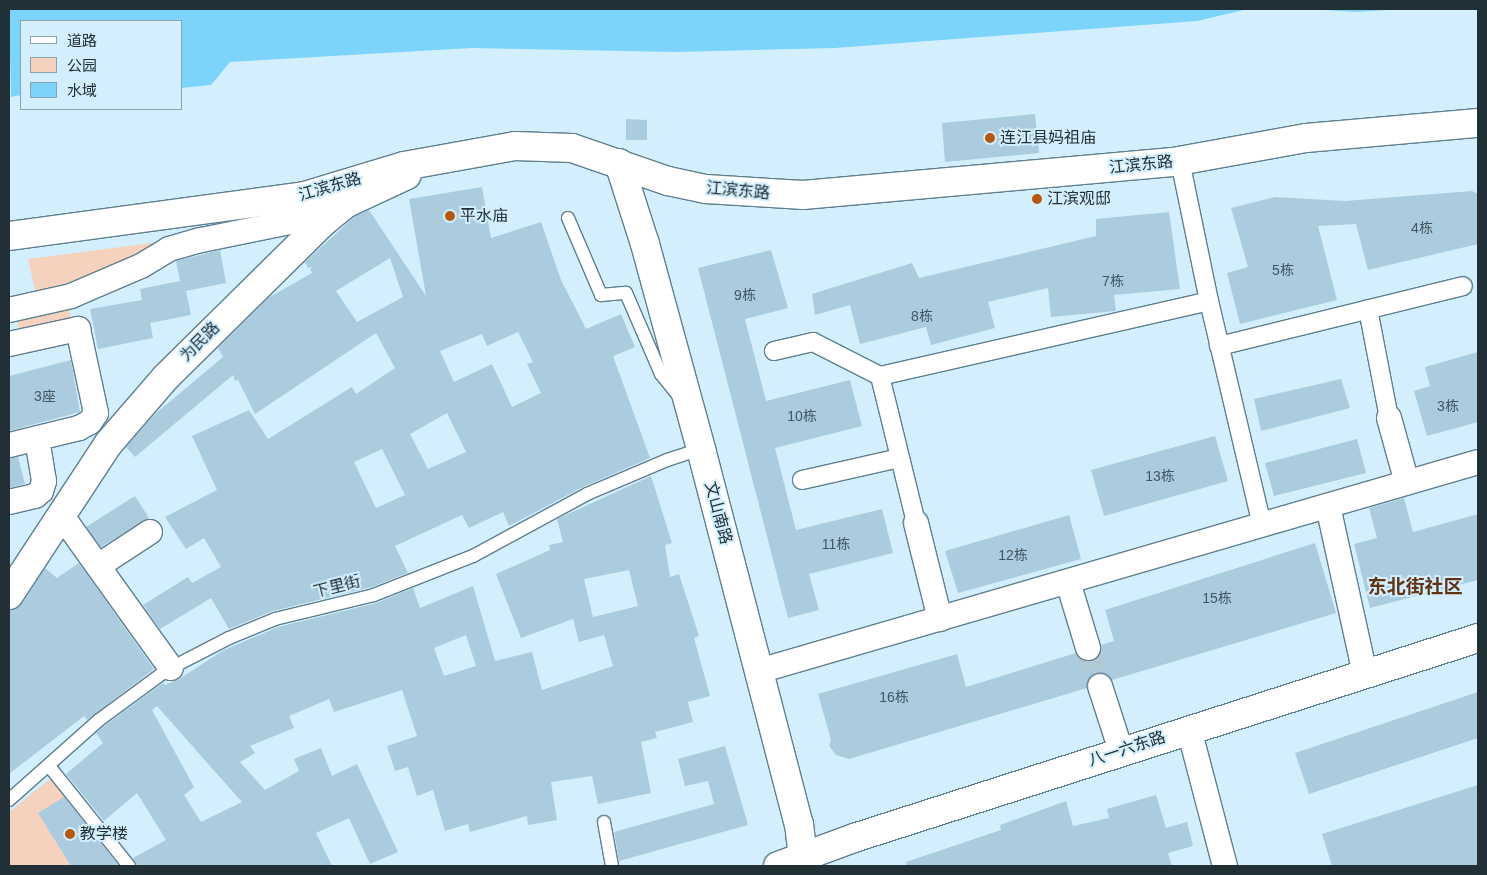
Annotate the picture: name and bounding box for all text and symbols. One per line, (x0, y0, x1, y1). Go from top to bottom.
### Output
legend (20, 20, 182, 110)
text: 道路 (67, 32, 97, 49)
text: 公园 (67, 57, 97, 74)
text: 水域 (67, 82, 97, 99)
place label: 连江县妈祖庙 (1000, 128, 1096, 148)
marker: 连江县妈祖庙 (984, 132, 996, 144)
street label: 江滨东路 (1108, 152, 1174, 178)
street label: 江滨东路 (297, 169, 363, 205)
street label: 江滨东路 (705, 179, 771, 203)
place label: 江滨观邸 (1047, 189, 1111, 209)
marker: 江滨观邸 (1031, 193, 1043, 205)
place label: 平水庙 (460, 206, 508, 226)
marker: 平水庙 (444, 210, 456, 222)
house number: 4栋 (1411, 220, 1433, 236)
house number: 5栋 (1272, 262, 1294, 278)
house number: 7栋 (1102, 273, 1124, 289)
house number: 9栋 (734, 287, 756, 303)
house number: 8栋 (911, 308, 933, 324)
street label: 为民路 (176, 318, 224, 366)
house number: 3座 (34, 388, 56, 404)
house number: 3栋 (1437, 398, 1459, 414)
house number: 10栋 (787, 408, 817, 424)
house number: 13栋 (1145, 468, 1175, 484)
street label: 文山南路 (700, 480, 736, 546)
house number: 11栋 (822, 536, 850, 552)
house number: 12栋 (998, 547, 1028, 563)
street label: 下里街 (311, 572, 363, 602)
district label: 东北街社区 (1368, 576, 1462, 598)
house number: 15栋 (1202, 590, 1232, 606)
house number: 16栋 (879, 689, 909, 705)
street label: 八一六东路 (1086, 728, 1168, 770)
place label: 教学楼 (80, 824, 128, 844)
marker: 教学楼 (64, 828, 76, 840)

